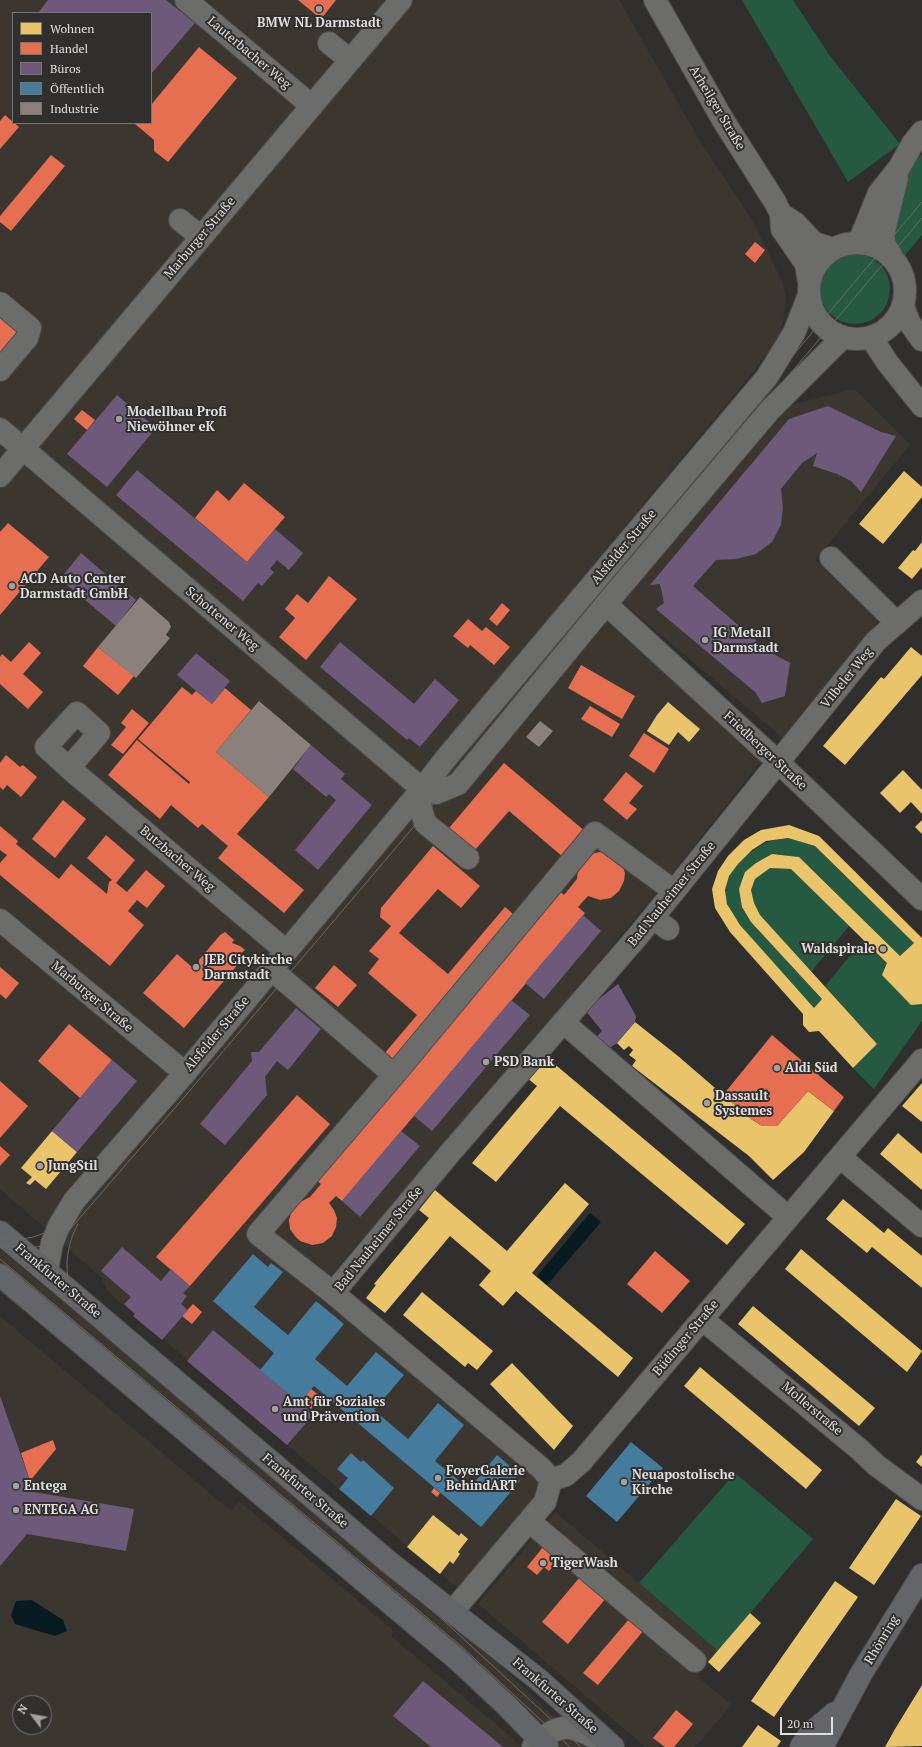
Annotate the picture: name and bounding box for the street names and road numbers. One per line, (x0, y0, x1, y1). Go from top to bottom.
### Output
street label: Lauterbacher Weg (204, 14, 294, 92)
street label: Arheilger Straße (686, 63, 748, 153)
street label: Marburger Straße (161, 194, 239, 282)
street label: Alsfelder Straße (588, 506, 660, 588)
street label: Schottener Weg (182, 584, 262, 654)
street label: Vilbeler Weg (818, 644, 876, 712)
street label: Friedberger Straße (720, 708, 810, 794)
street label: Butzbacher Weg (136, 823, 218, 895)
street label: Bad Nauheimer Straße (625, 838, 719, 950)
street label: Marburger Straße (48, 958, 136, 1036)
street label: Alsfelder Straße (181, 993, 253, 1075)
street label: Bad Nauheimer Straße (332, 1183, 426, 1295)
street label: Frankfurter Straße (12, 1240, 104, 1322)
street label: Büdinger Straße (650, 1297, 722, 1379)
street label: Mollerstraße (778, 1379, 846, 1439)
street label: Frankfurter Straße (259, 1450, 351, 1532)
street label: Rhönring (861, 1613, 903, 1667)
street label: Frankfurter Straße (509, 1655, 601, 1737)

